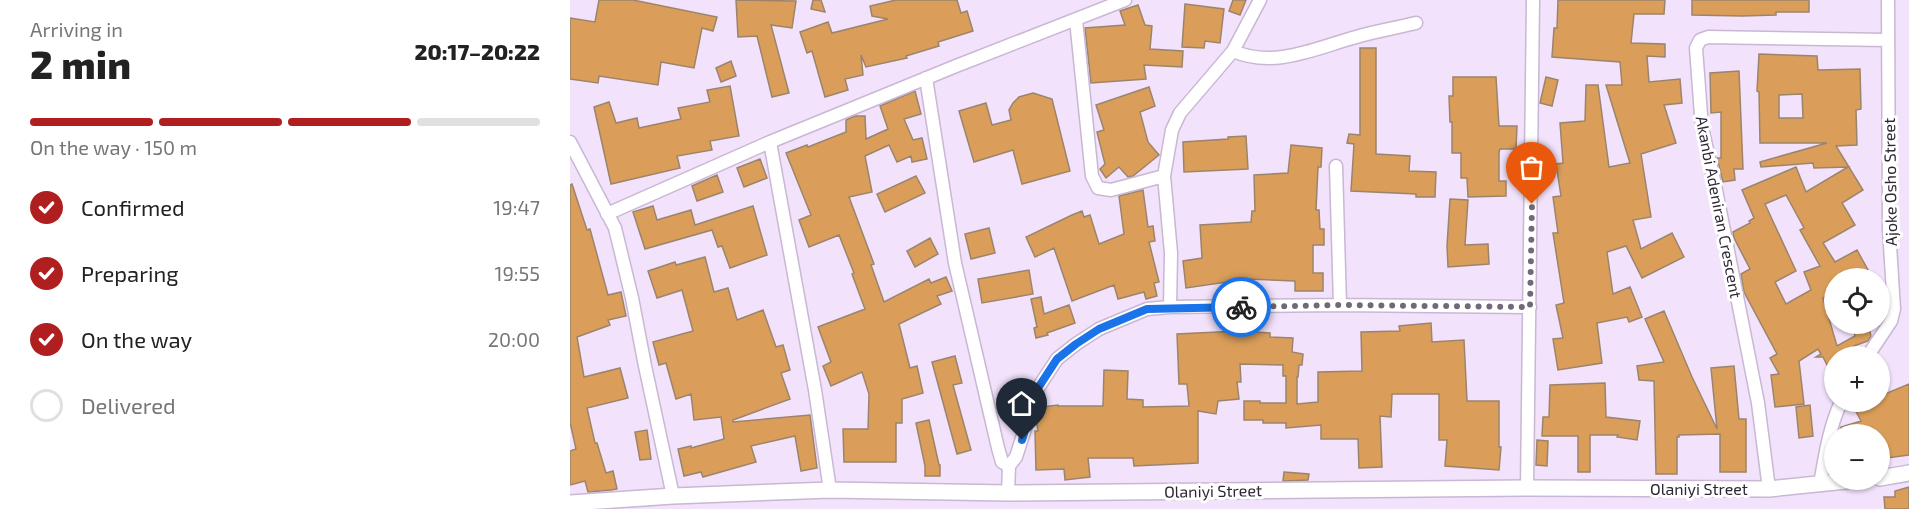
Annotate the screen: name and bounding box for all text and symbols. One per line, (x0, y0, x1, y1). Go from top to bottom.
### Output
text: Arriving in (30, 17, 123, 41)
text: 20:17–20:22 (415, 38, 540, 64)
text: 2 min (30, 40, 131, 87)
street label: Akanbi Adeniran Crescent (1692, 114, 1746, 300)
street label: Ajoke Osho Street (1879, 118, 1901, 246)
text: On the way · 150 m (30, 135, 197, 159)
pin (1506, 142, 1557, 204)
icon: bag (1515, 151, 1548, 184)
icon: check (30, 191, 63, 224)
text: Confirmed (81, 194, 185, 220)
text: 19:47 (493, 195, 540, 219)
icon: check (30, 257, 63, 290)
text: Preparing (81, 260, 179, 286)
text: 19:55 (494, 261, 540, 285)
map controls (1824, 268, 1890, 490)
button: locate (1824, 268, 1890, 334)
courier (1211, 277, 1271, 337)
icon: bike (1225, 291, 1258, 324)
icon: check (30, 323, 63, 356)
text: On the way (81, 326, 192, 352)
text: 20:00 (488, 327, 540, 351)
button: + (1824, 346, 1890, 412)
pin (996, 378, 1047, 440)
icon: home (1005, 387, 1038, 420)
text: Delivered (81, 392, 176, 418)
button: − (1824, 424, 1890, 490)
street label: Olaniyi Street (1650, 479, 1748, 498)
street label: Olaniyi Street (1164, 480, 1262, 501)

